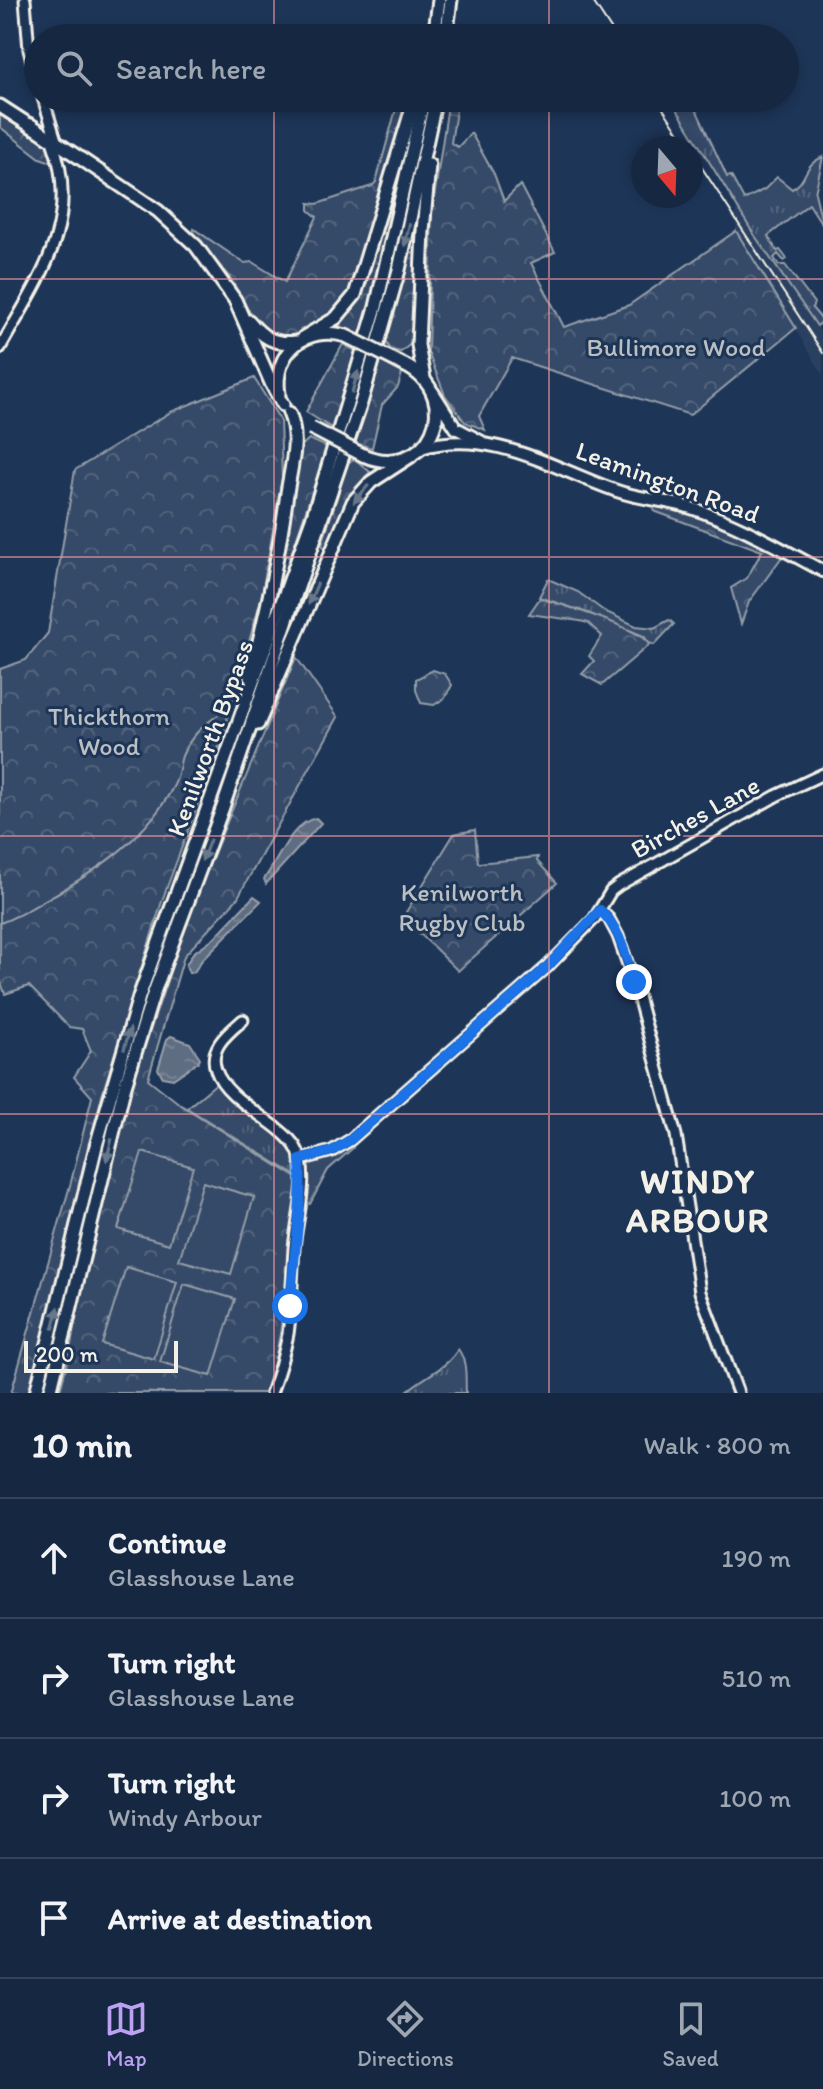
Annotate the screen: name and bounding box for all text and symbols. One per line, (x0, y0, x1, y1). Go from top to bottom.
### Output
search box (24, 24, 799, 112)
icon: search (52, 46, 96, 90)
text: Search here (116, 50, 266, 87)
north arrow (631, 136, 703, 208)
one-way arrow (400, 223, 413, 248)
park label: Bullimore Wood (587, 331, 765, 363)
one-way arrow (349, 369, 362, 393)
street label: Leamington Road (572, 434, 764, 530)
one-way arrow (353, 484, 370, 504)
one-way arrow (307, 582, 320, 606)
street label: Kenilworth Bypass (160, 635, 260, 841)
park label: Thickthorn Wood (48, 700, 170, 762)
street label: Birches Lane (625, 769, 765, 865)
one-way arrow (200, 838, 213, 862)
park label: Kenilworth Rugby Club (398, 876, 526, 938)
route end (616, 964, 652, 1000)
one-way arrow (121, 1026, 134, 1050)
one-way arrow (102, 1137, 115, 1162)
district label: WINDY ARBOUR (626, 1161, 770, 1241)
route start (272, 1288, 308, 1324)
one-way arrow (50, 1305, 63, 1330)
scale bar (24, 1337, 178, 1373)
text: 200 m (36, 1341, 98, 1368)
text: 10 min (32, 1425, 132, 1466)
text: Walk · 800 m (644, 1429, 791, 1461)
text: Continue (108, 1524, 227, 1561)
icon: ahead (32, 1536, 76, 1580)
text: 190 m (722, 1542, 791, 1574)
text: Glasshouse Lane (108, 1561, 295, 1593)
text: Turn right (108, 1644, 236, 1681)
icon: right (32, 1656, 76, 1700)
text: 510 m (722, 1662, 791, 1694)
text: Glasshouse Lane (108, 1681, 295, 1713)
text: Turn right (108, 1764, 236, 1801)
icon: right (32, 1776, 76, 1820)
text: 100 m (719, 1782, 791, 1814)
text: Windy Arbour (108, 1801, 262, 1833)
icon: arrive (32, 1896, 76, 1940)
text: Arrive at destination (108, 1900, 372, 1937)
tab: Map (104, 1997, 148, 2072)
tab: Directions (357, 1997, 454, 2072)
tab: Saved (662, 1997, 719, 2072)

